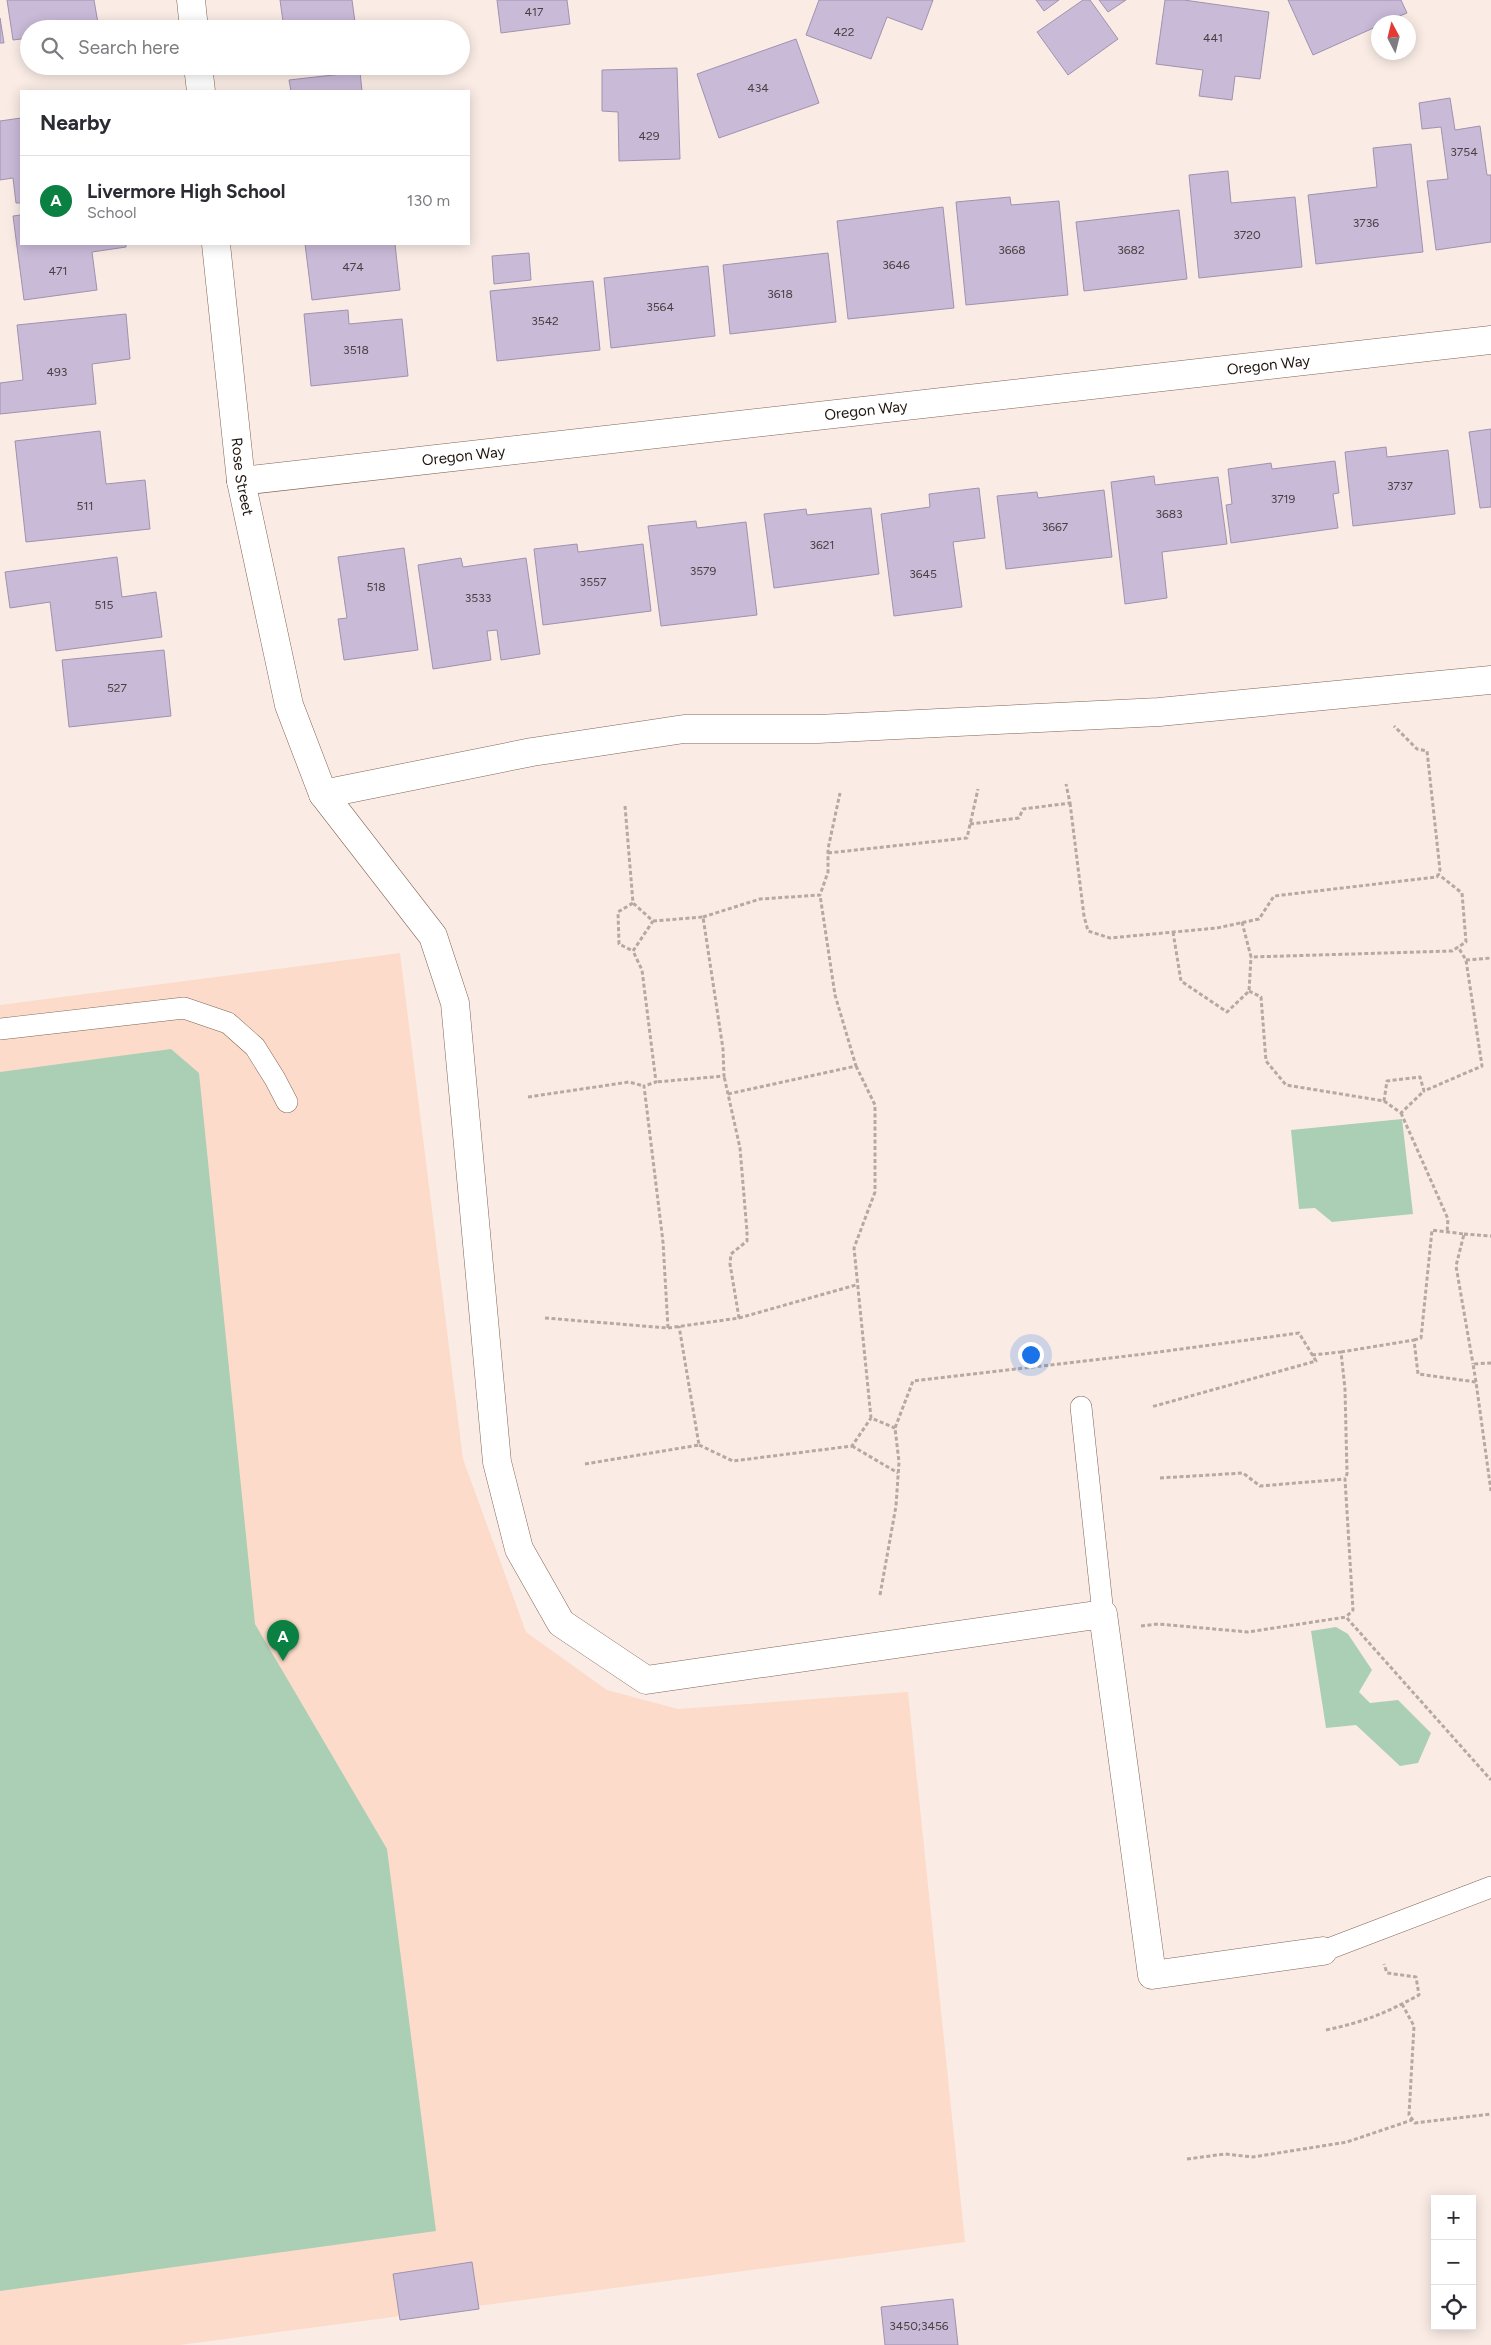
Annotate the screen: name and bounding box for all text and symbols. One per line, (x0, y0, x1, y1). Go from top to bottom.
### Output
house number: 417 (525, 5, 544, 19)
north arrow (1371, 15, 1416, 60)
search box (20, 20, 470, 75)
house number: 422 (834, 25, 854, 39)
house number: 441 (1203, 31, 1223, 45)
icon: search (38, 34, 66, 62)
text: Search here (78, 36, 180, 59)
house number: 434 (747, 81, 769, 95)
text: Nearby (40, 110, 111, 135)
house number: 429 (639, 129, 660, 143)
house number: 3754 (1450, 145, 1478, 159)
text: Livermore High School (87, 180, 286, 203)
text: A (50, 191, 62, 210)
text: 130 m (407, 191, 450, 210)
text: School (87, 203, 137, 222)
house number: 3736 (1353, 216, 1379, 230)
house number: 3720 (1233, 228, 1261, 242)
house number: 3668 (998, 243, 1026, 257)
house number: 3682 (1117, 243, 1145, 257)
house number: 3646 (882, 258, 910, 272)
house number: 474 (342, 260, 364, 274)
house number: 471 (49, 264, 67, 278)
house number: 3618 (767, 287, 793, 301)
house number: 3564 (646, 300, 674, 314)
house number: 3542 (531, 314, 559, 328)
house number: 3518 (343, 343, 369, 357)
street label: Oregon Way (1226, 351, 1311, 379)
house number: 493 (47, 365, 67, 379)
street label: Oregon Way (823, 397, 909, 424)
street label: Rose Street (227, 436, 257, 518)
street label: Oregon Way (421, 442, 506, 470)
house number: 3737 (1387, 479, 1414, 493)
house number: 3719 (1271, 492, 1296, 506)
house number: 511 (77, 499, 93, 513)
house number: 3683 (1155, 507, 1183, 521)
house number: 3667 (1042, 520, 1069, 534)
house number: 3621 (810, 538, 834, 552)
house number: 3579 (690, 564, 717, 578)
house number: 3645 (909, 567, 937, 581)
house number: 3557 (580, 575, 607, 589)
house number: 518 (366, 580, 386, 594)
house number: 3533 (465, 591, 491, 605)
house number: 515 (95, 598, 113, 612)
house number: 527 (107, 681, 128, 695)
your location (1018, 1342, 1044, 1368)
pin: A (267, 1620, 299, 1661)
map controls (1431, 2195, 1476, 2330)
button: + (1431, 2195, 1476, 2240)
button: − (1431, 2240, 1476, 2285)
button: locate (1431, 2285, 1476, 2330)
house number: 3450;3456 (889, 2319, 949, 2333)

